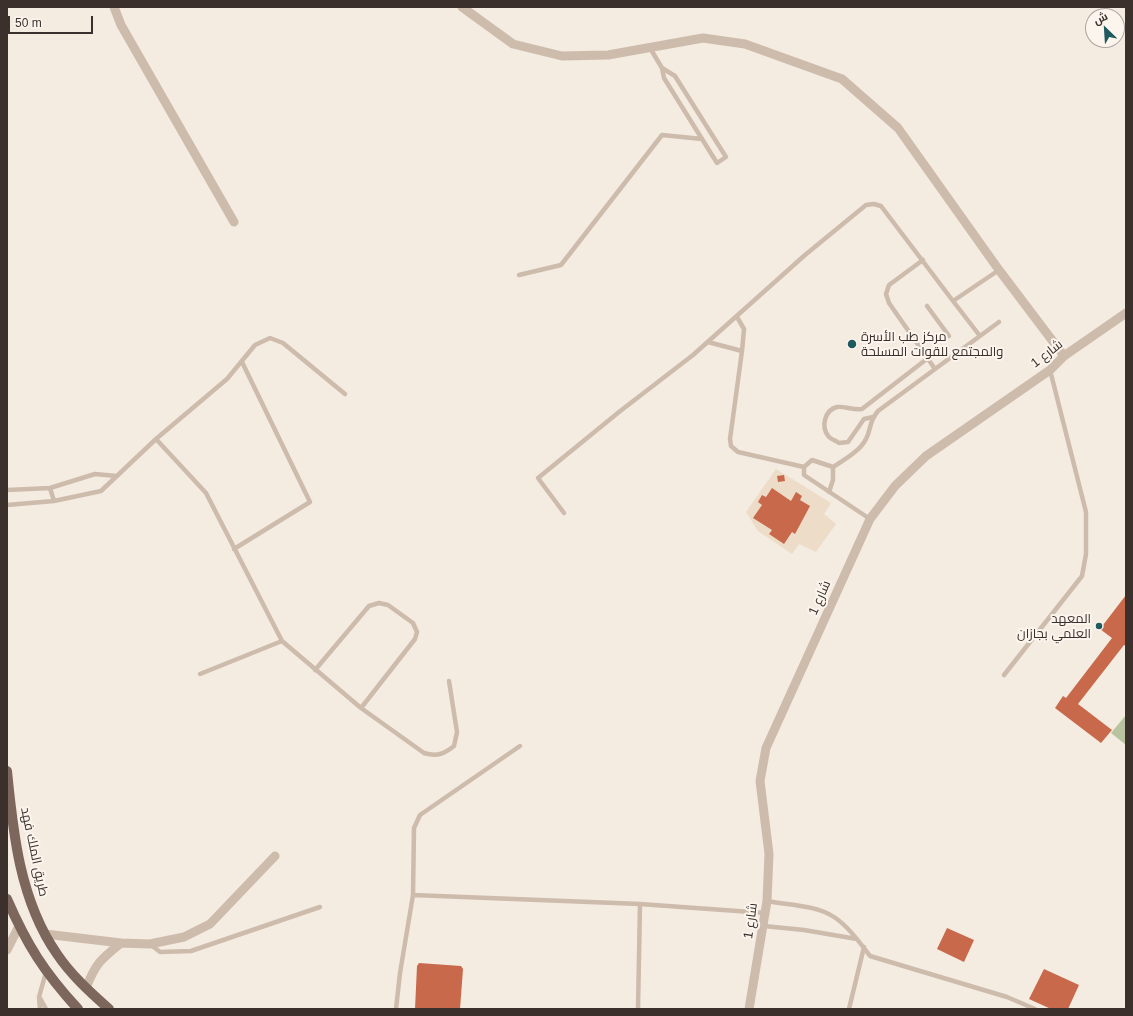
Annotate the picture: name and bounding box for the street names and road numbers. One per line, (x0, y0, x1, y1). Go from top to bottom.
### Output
street label: شارع 1 (1028, 337, 1066, 371)
street label: شارع 1 (806, 578, 834, 618)
street label: طريق الملك فهد (17, 806, 51, 898)
street label: شارع 1 (741, 902, 761, 940)

